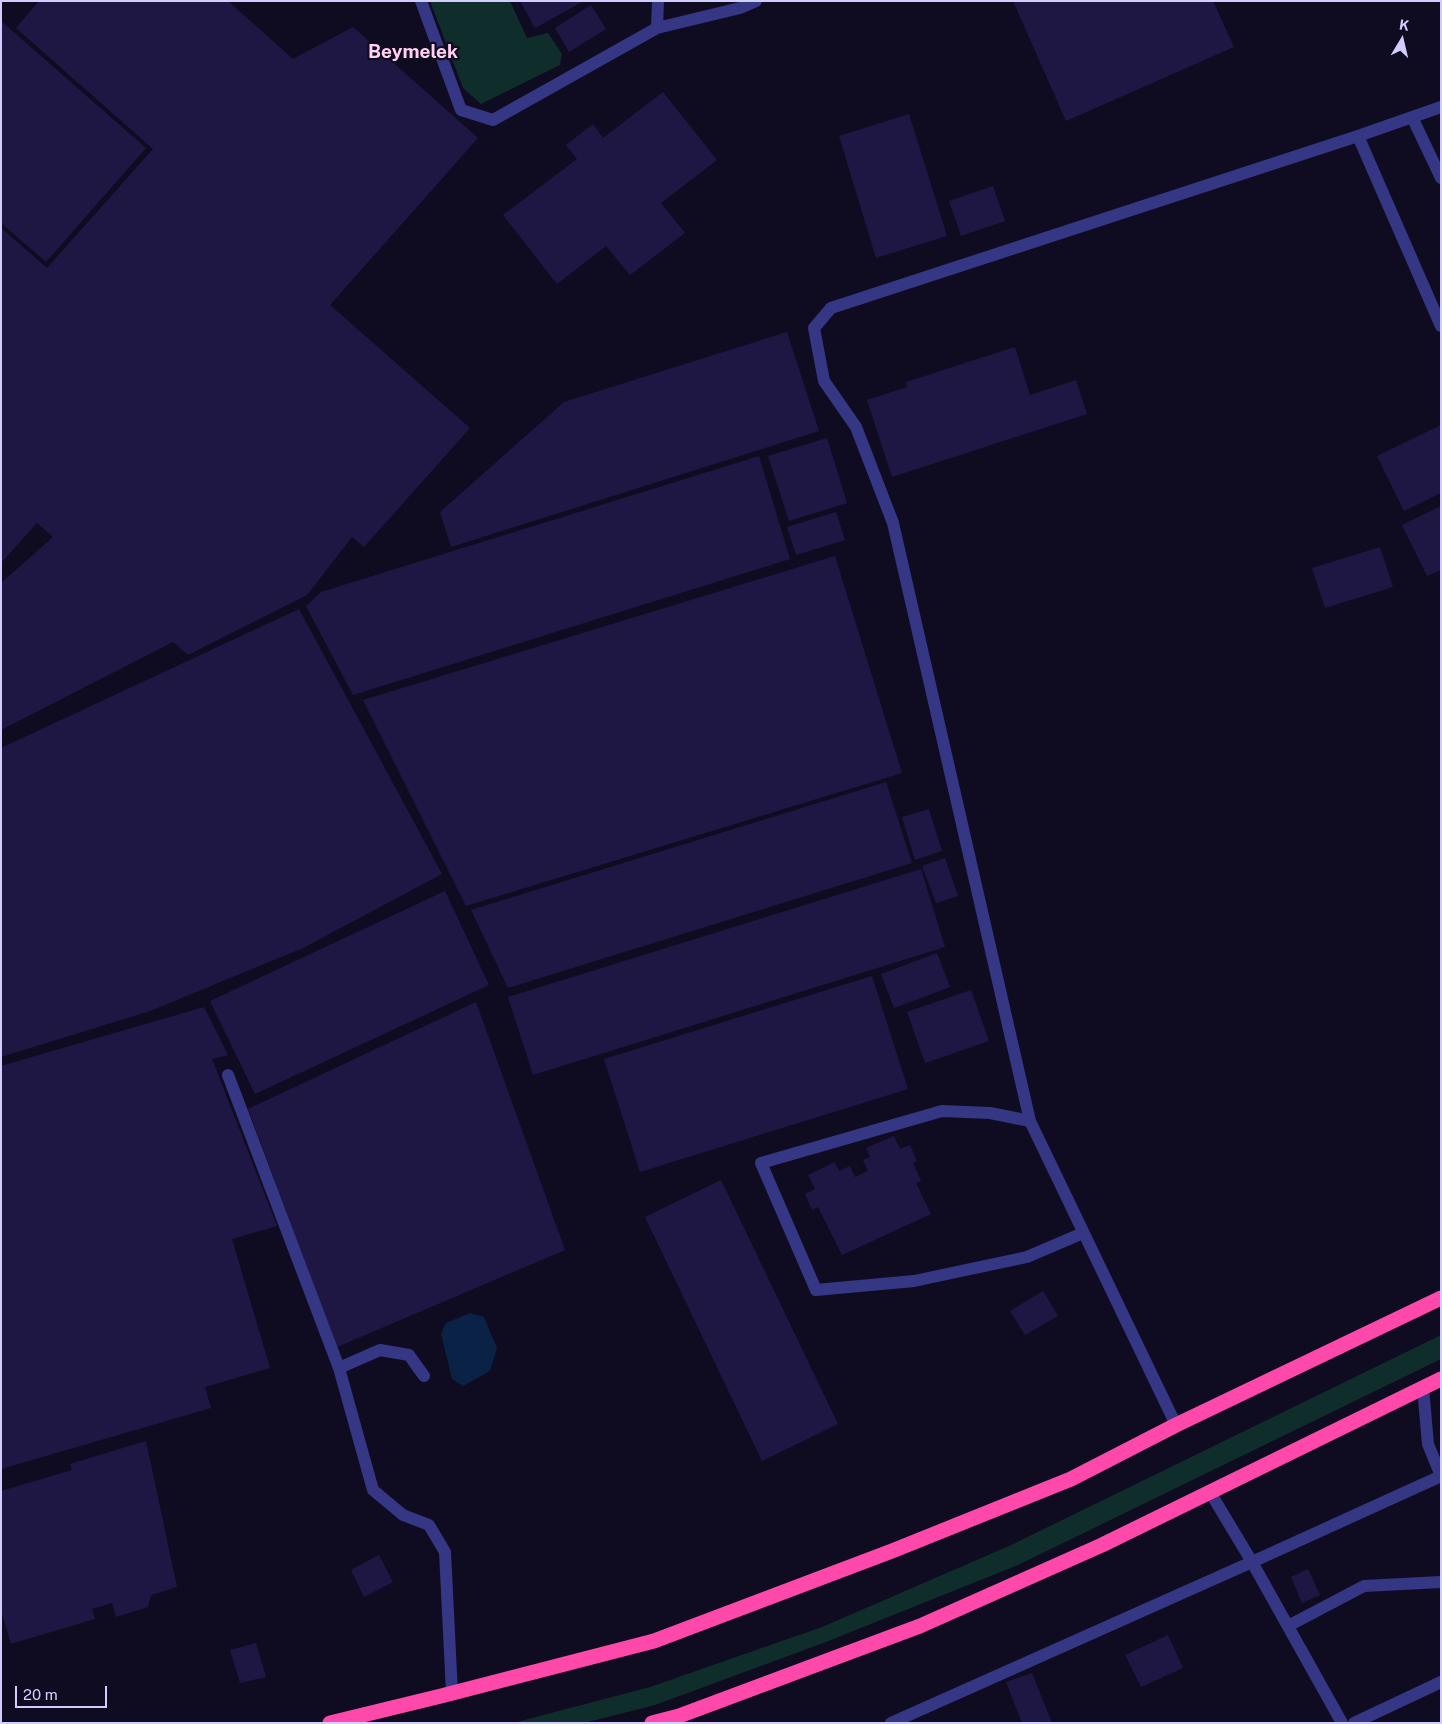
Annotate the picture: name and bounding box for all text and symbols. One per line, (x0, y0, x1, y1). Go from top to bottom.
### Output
north arrow (1377, 15, 1427, 65)
text: K (1398, 16, 1411, 34)
district label: Beymelek (368, 41, 458, 63)
scale bar (18, 1676, 110, 1708)
text: 20 m (23, 1686, 58, 1703)

